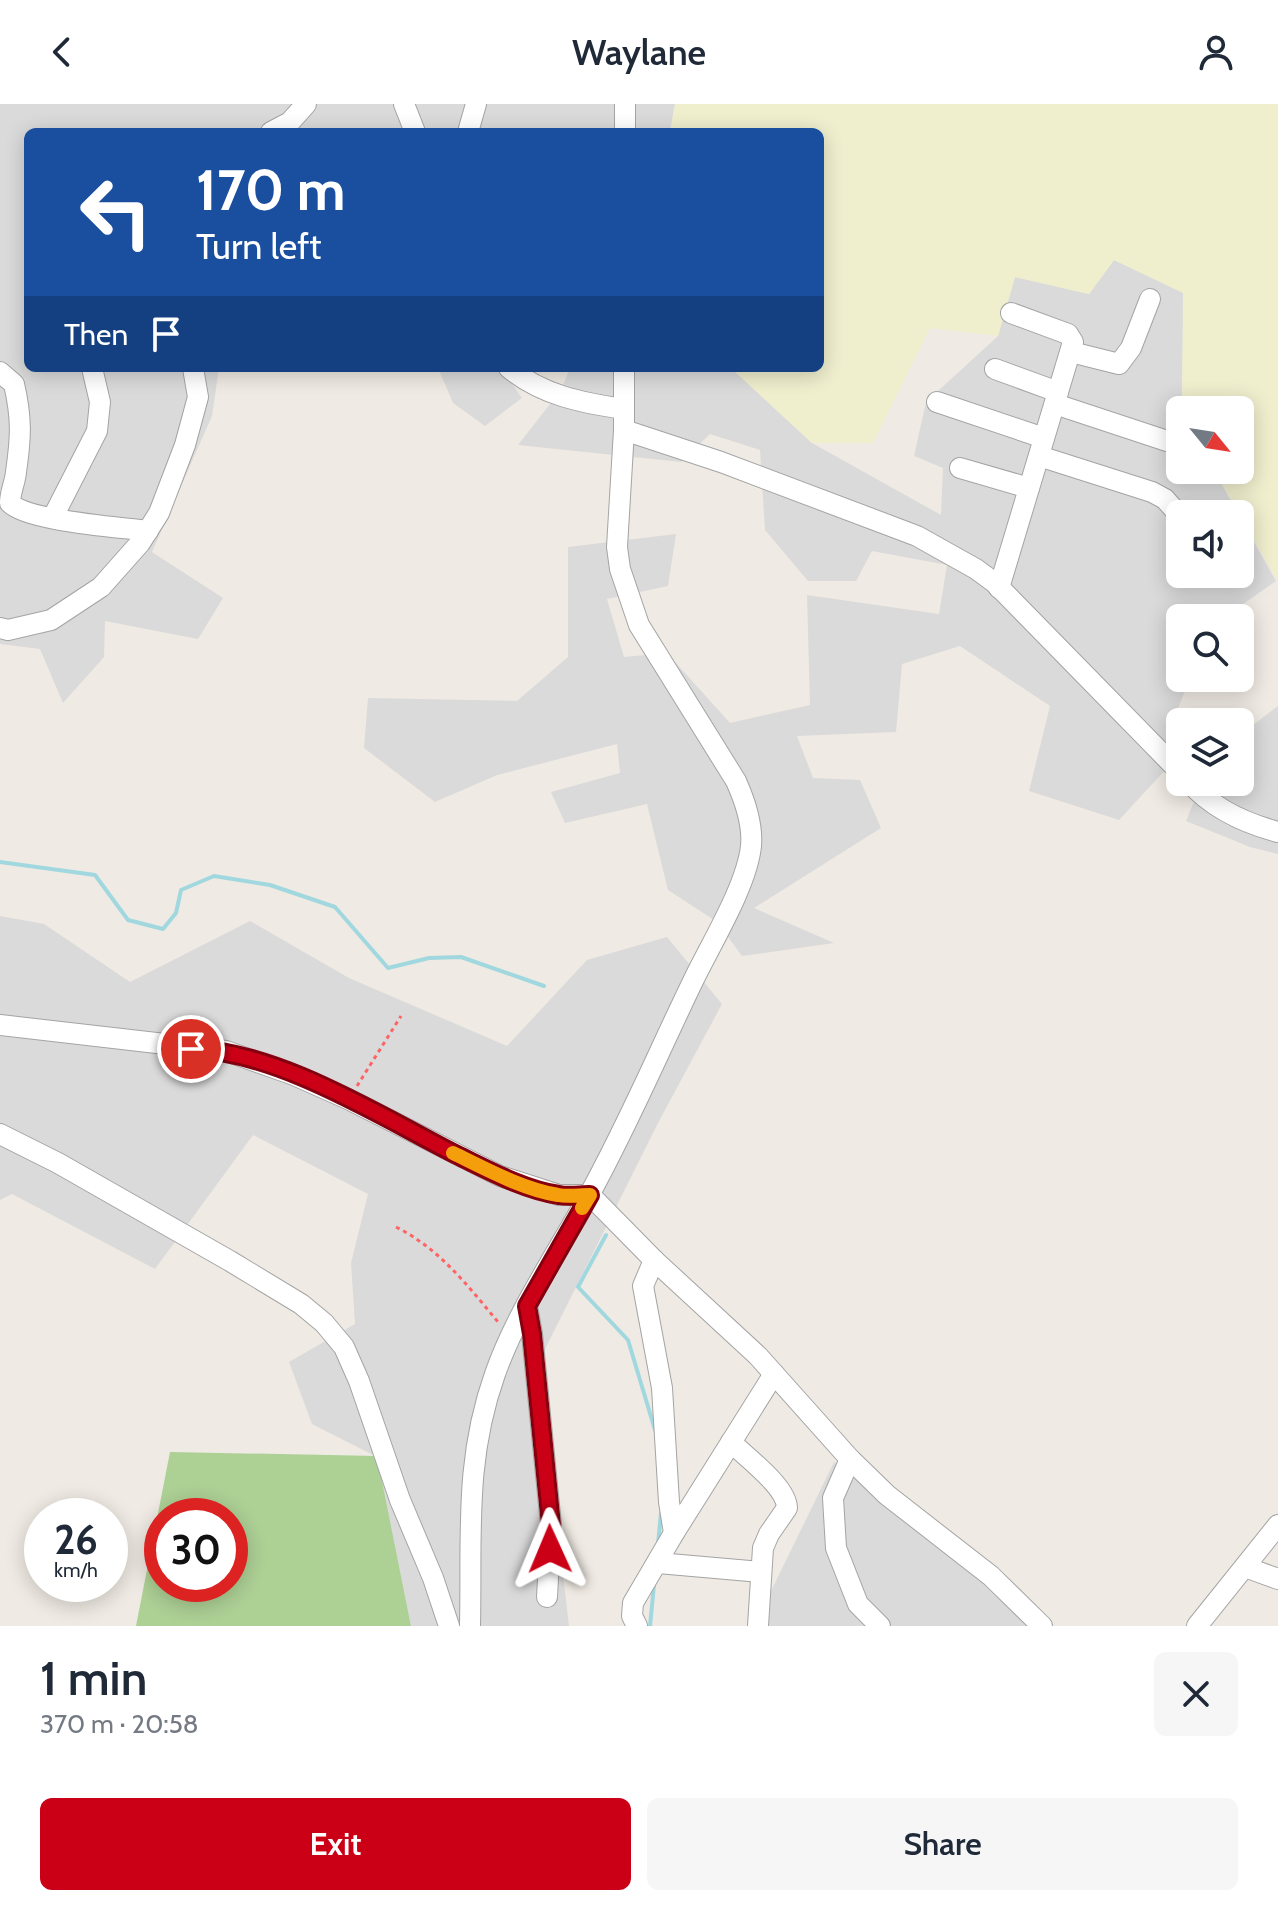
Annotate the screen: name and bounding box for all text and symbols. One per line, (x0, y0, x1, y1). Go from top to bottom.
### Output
icon: back (40, 30, 84, 74)
text: Waylane (572, 30, 706, 74)
icon: person (1194, 30, 1238, 74)
text: 170 m (196, 156, 346, 224)
icon: left (64, 160, 168, 264)
text: Turn left (196, 224, 321, 268)
icon: arrive (144, 312, 188, 356)
text: Then (64, 316, 128, 353)
north arrow (1166, 396, 1254, 484)
map controls (1166, 396, 1254, 796)
button: sound (1166, 500, 1254, 588)
button: search (1166, 604, 1254, 692)
button: layers (1166, 708, 1254, 796)
pin (157, 1015, 225, 1083)
icon: arrive (169, 1027, 213, 1071)
speed limit sign: 30 (144, 1498, 248, 1602)
position arrow (508, 1507, 592, 1591)
text: 26 (54, 1515, 98, 1564)
text: km/h (54, 1558, 98, 1582)
text: 1 min (40, 1649, 147, 1707)
button: close (1154, 1652, 1238, 1736)
text: 370 m · 20:58 (40, 1708, 199, 1740)
button: Exit (40, 1798, 631, 1890)
button: Share (647, 1798, 1238, 1890)

